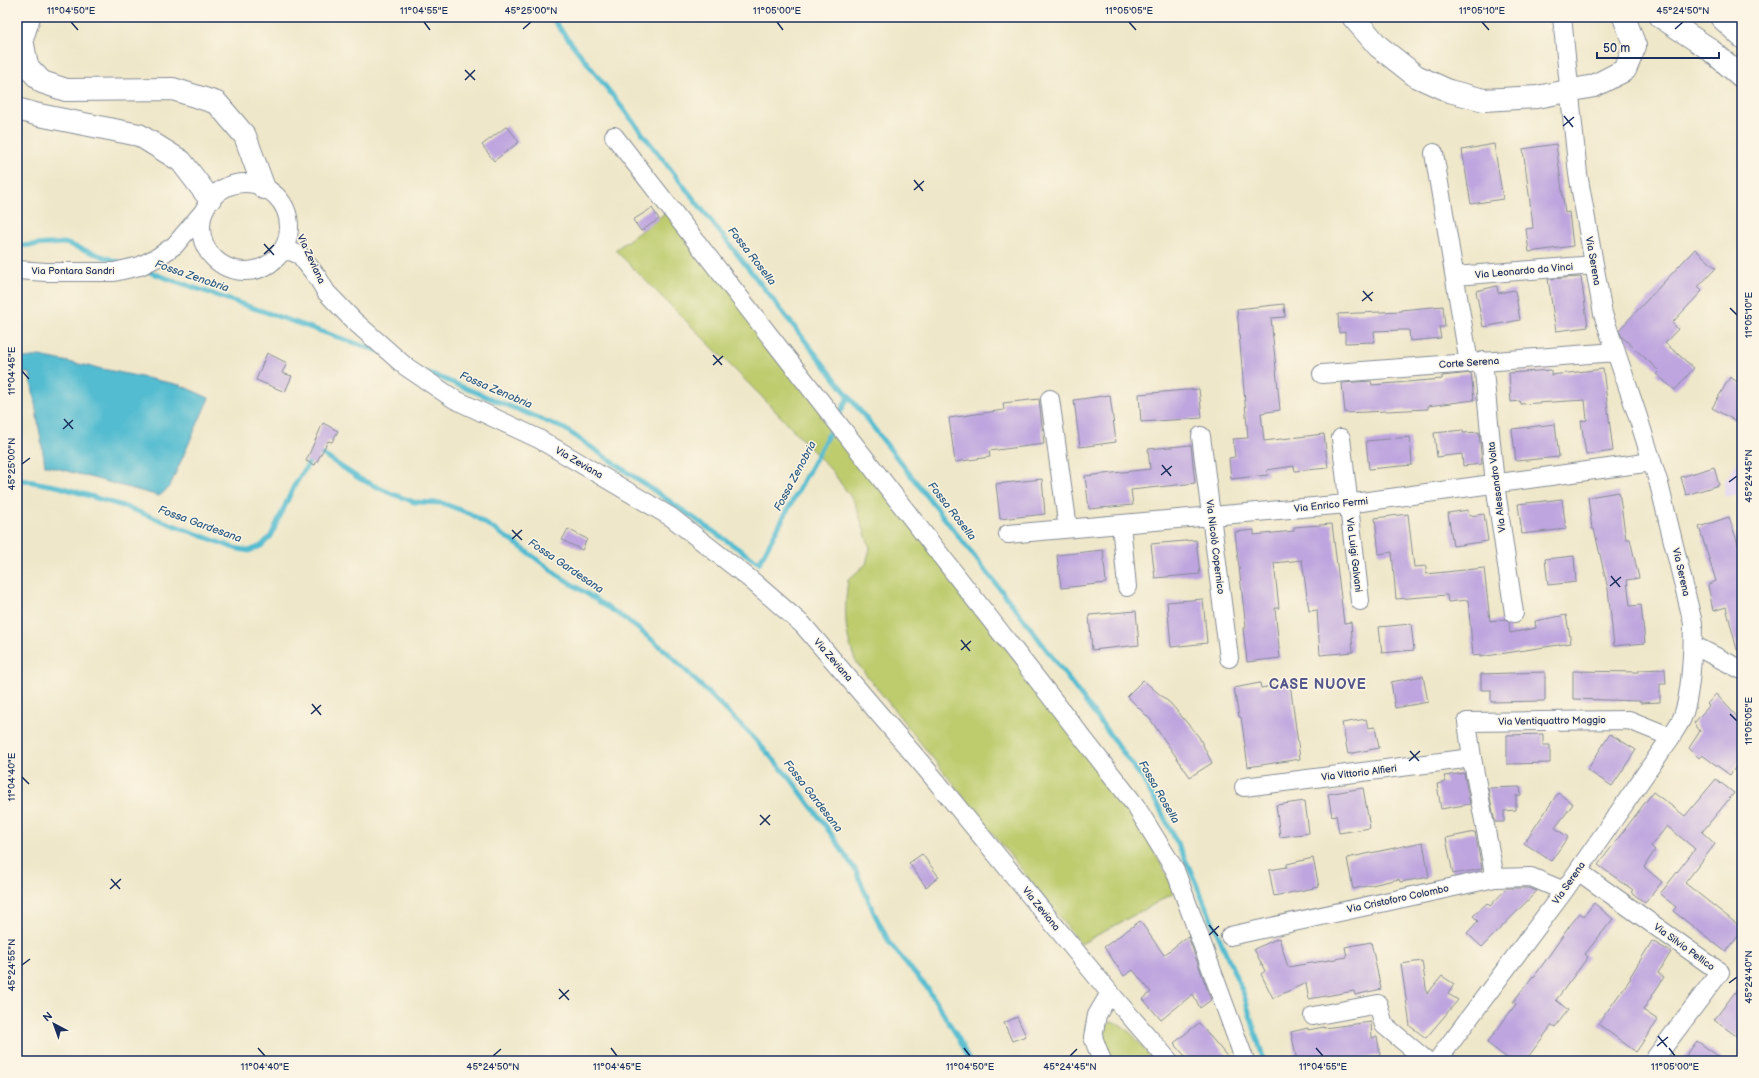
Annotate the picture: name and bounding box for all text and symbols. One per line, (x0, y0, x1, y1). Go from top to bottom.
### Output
text: 11°04'50"E (47, 5, 96, 17)
text: 11°04'55"E (400, 5, 449, 17)
text: 45°25'00"N (504, 5, 558, 17)
text: 11°05'00"E (753, 5, 802, 17)
text: 11°05'05"E (1105, 5, 1153, 17)
text: 11°05'10"E (1459, 5, 1506, 17)
text: 45°24'50"N (1656, 5, 1710, 17)
scale bar (1597, 34, 1719, 60)
text: 50 m (1603, 41, 1630, 56)
water label: Fossa Rosella (725, 224, 779, 288)
street label: Via Zeviana (294, 232, 328, 286)
street label: Via Serena (1583, 236, 1603, 287)
water label: Fossa Zenobria (153, 257, 231, 295)
street label: Via Leonardo da Vinci (1474, 261, 1574, 281)
street label: Via Pontara Sandri (31, 265, 115, 277)
text: 11°05'10"E (1743, 291, 1755, 338)
text: 11°04'45"E (6, 346, 18, 395)
street label: Corte Serena (1438, 355, 1500, 371)
water label: Fossa Zenobria (458, 369, 534, 411)
text: 45°25'00"N (6, 437, 18, 491)
water label: Fossa Zenobria (771, 439, 819, 513)
street label: Via Alessandro Volta (1485, 441, 1509, 533)
street label: Via Zeviana (553, 445, 605, 482)
text: 45°24'45"N (1743, 449, 1755, 503)
water label: Fossa Rosella (925, 479, 979, 543)
street label: Via Enrico Fermi (1293, 495, 1369, 515)
street label: Via Nicolò Copernico (1203, 499, 1227, 595)
water label: Fossa Gardesana (156, 503, 244, 545)
street label: Via Luigi Galvani (1343, 517, 1365, 593)
water label: Fossa Gardesana (526, 536, 606, 596)
street label: Via Serena (1670, 547, 1692, 598)
street label: Via Zeviana (811, 636, 855, 684)
district label: CASE NUOVE (1269, 676, 1367, 693)
text: 11°05'05"E (1743, 697, 1755, 745)
street label: Via Ventiquattro Maggio (1498, 714, 1606, 728)
text: 11°04'40"E (6, 752, 18, 801)
water label: Fossa Gardesana (781, 757, 845, 835)
water label: Fossa Rosella (1136, 758, 1182, 826)
street label: Via Vittorio Alfieri (1321, 762, 1397, 784)
street label: Via Serena (1550, 859, 1588, 907)
street label: Via Cristoforo Colombo (1346, 882, 1450, 916)
street label: Via Zeviana (1020, 885, 1063, 934)
street label: Via Silvio Pellico (1651, 921, 1717, 973)
text: 45°24'55"N (6, 938, 18, 992)
text: 45°24'40"N (1743, 950, 1755, 1004)
north arrow (34, 1004, 74, 1044)
text: N (40, 1009, 55, 1024)
text: 11°04'40"E (241, 1061, 290, 1073)
text: 45°24'50"N (466, 1061, 520, 1073)
text: 11°04'45"E (593, 1061, 642, 1073)
text: 11°04'50"E (946, 1061, 995, 1073)
text: 45°24'45"N (1043, 1061, 1097, 1073)
text: 11°04'55"E (1299, 1061, 1348, 1073)
text: 11°05'00"E (1651, 1061, 1700, 1073)

